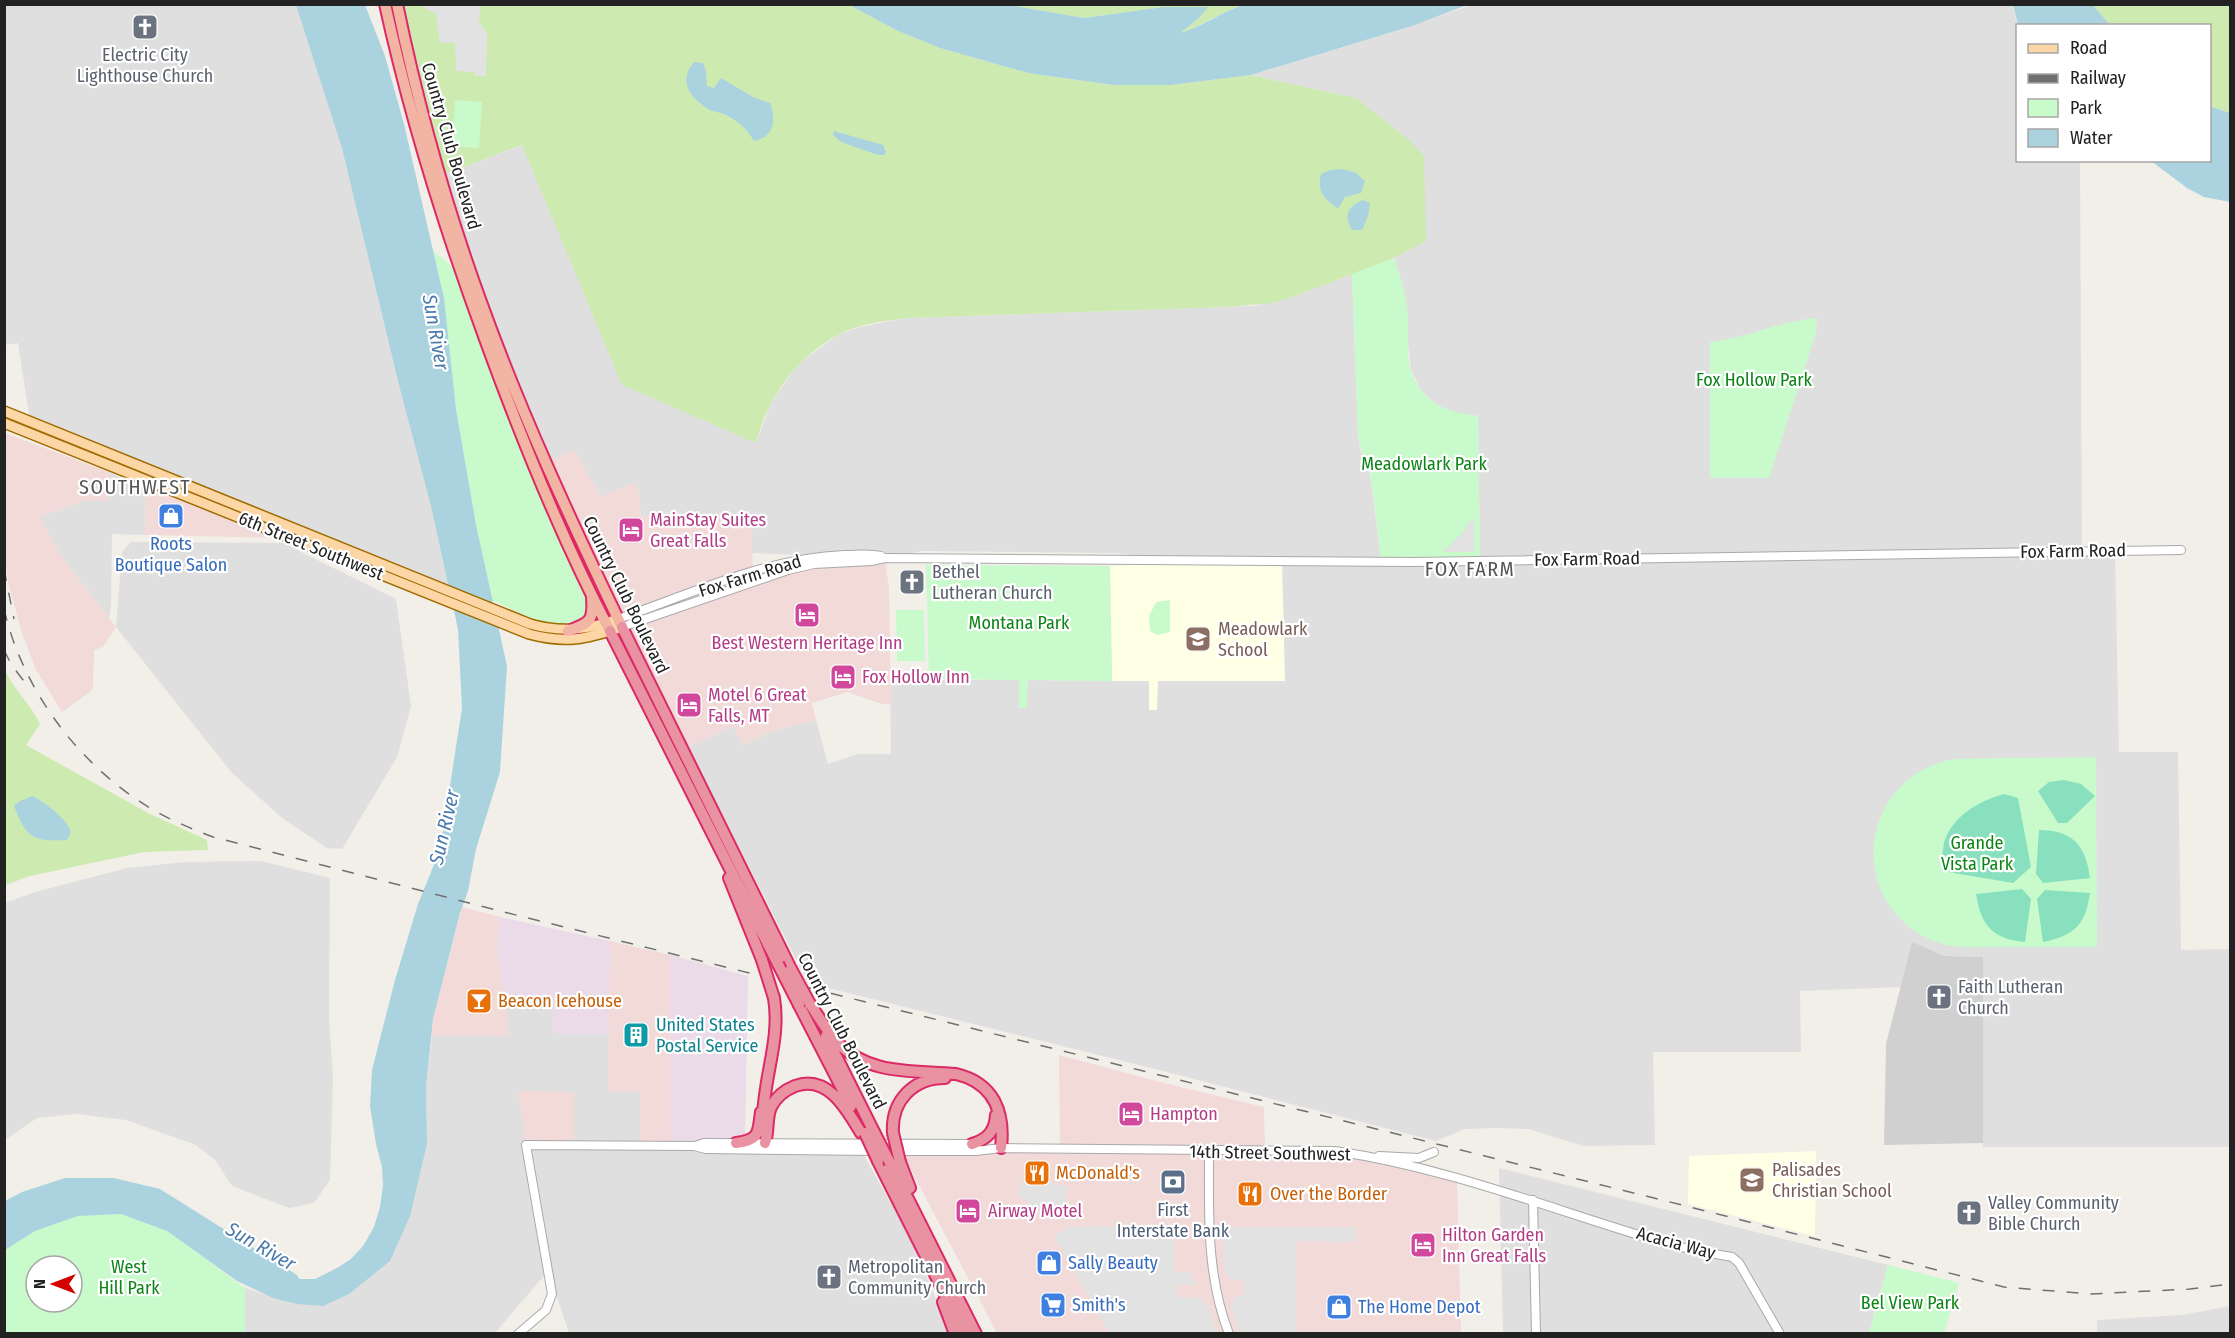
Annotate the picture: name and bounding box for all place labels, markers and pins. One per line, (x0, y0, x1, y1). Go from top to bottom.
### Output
church icon: Electric City Lighthouse Church (130, 12, 160, 42)
place label: Electric City Lighthouse Church (77, 44, 213, 87)
shop icon: Roots Boutique Salon (156, 501, 186, 531)
place label: MainStay Suites Great Falls (650, 509, 767, 552)
hotel icon: MainStay Suites Great Falls (616, 515, 646, 545)
place label: Roots Boutique Salon (115, 533, 227, 576)
place label: Bethel Lutheran Church (932, 561, 1052, 604)
church icon: Bethel Lutheran Church (897, 567, 927, 597)
hotel icon: Best Western Heritage Inn (792, 600, 822, 630)
place label: Meadowlark School (1218, 618, 1308, 661)
school or university icon: Meadowlark School (1183, 624, 1213, 654)
place label: Best Western Heritage Inn (712, 632, 902, 654)
hotel icon: Fox Hollow Inn (828, 662, 858, 692)
place label: Fox Hollow Inn (862, 666, 970, 688)
place label: Motel 6 Great Falls, MT (708, 684, 807, 727)
hotel icon: Motel 6 Great Falls, MT (674, 690, 704, 720)
place label: Faith Lutheran Church (1958, 976, 2063, 1019)
church icon: Faith Lutheran Church (1924, 982, 1954, 1012)
bar icon: Beacon Icehouse (464, 986, 494, 1016)
place label: Beacon Icehouse (498, 990, 622, 1012)
place label: United States Postal Service (656, 1014, 758, 1057)
building icon: United States Postal Service (621, 1020, 651, 1050)
hotel icon: Hampton (1116, 1099, 1146, 1129)
place label: Hampton (1150, 1103, 1218, 1125)
restaurant icon: McDonald's (1022, 1158, 1052, 1188)
place label: Palisades Christian School (1772, 1159, 1892, 1202)
place label: McDonald's (1056, 1162, 1140, 1184)
school or university icon: Palisades Christian School (1737, 1165, 1767, 1195)
bank icon: First Interstate Bank (1158, 1167, 1188, 1197)
restaurant icon: Over the Border (1235, 1179, 1265, 1209)
place label: Over the Border (1270, 1183, 1388, 1205)
place label: Valley Community Bible Church (1988, 1192, 2119, 1235)
hotel icon: Airway Motel (953, 1196, 983, 1226)
church icon: Valley Community Bible Church (1954, 1198, 1984, 1228)
place label: First Interstate Bank (1117, 1199, 1230, 1242)
place label: Airway Motel (988, 1200, 1082, 1222)
place label: Hilton Garden Inn Great Falls (1442, 1224, 1547, 1267)
hotel icon: Hilton Garden Inn Great Falls (1408, 1230, 1438, 1260)
shop icon: Sally Beauty (1034, 1248, 1064, 1278)
place label: Sally Beauty (1068, 1252, 1158, 1274)
place label: Metropolitan Community Church (848, 1256, 986, 1299)
church icon: Metropolitan Community Church (814, 1262, 844, 1292)
supermarket icon: Smith's (1038, 1290, 1068, 1320)
shop icon: The Home Depot (1324, 1292, 1354, 1322)
place label: Smith's (1072, 1294, 1126, 1316)
place label: The Home Depot (1358, 1296, 1481, 1318)

